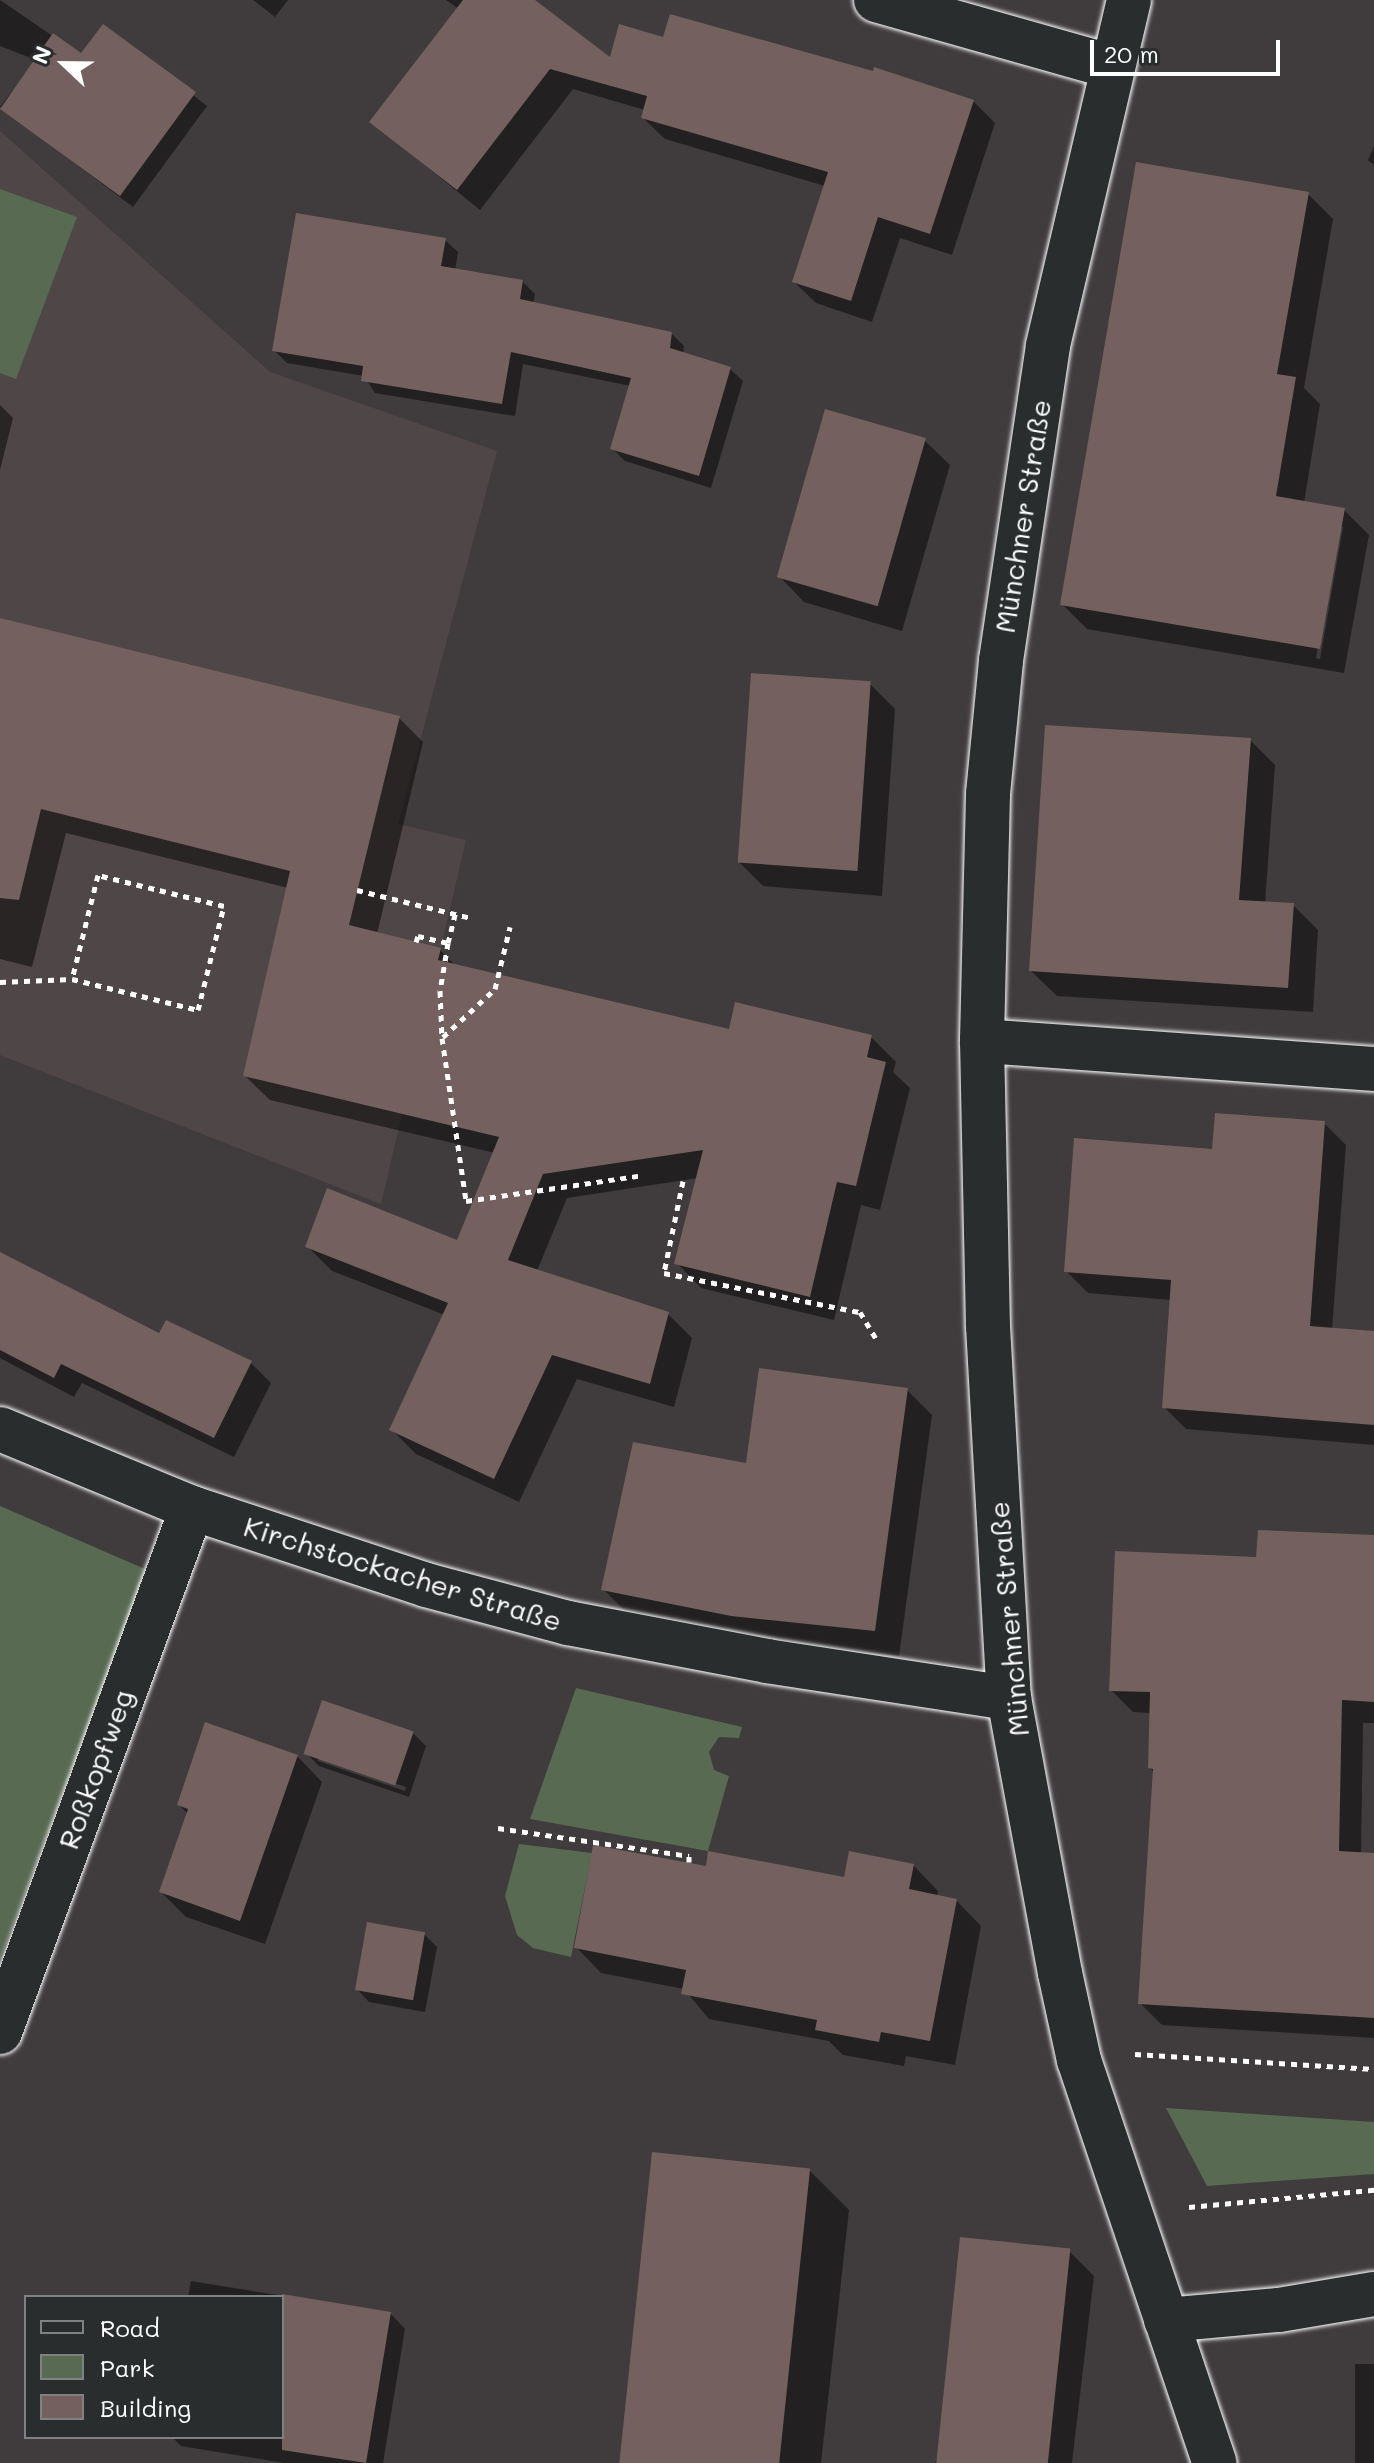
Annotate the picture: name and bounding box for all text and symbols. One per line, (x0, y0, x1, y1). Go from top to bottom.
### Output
north arrow (24, 24, 104, 104)
scale bar (1094, 24, 1284, 74)
text: 20 m (1104, 38, 1159, 69)
text: N (25, 42, 58, 68)
street label: Münchner Straße (987, 397, 1057, 635)
street label: Münchner Straße (981, 1500, 1035, 1738)
street label: Kirchstockacher Straße (240, 1509, 566, 1637)
street label: Roßkopfweg (51, 1685, 139, 1853)
legend (24, 2295, 284, 2439)
text: Road (100, 2312, 160, 2343)
text: Park (100, 2352, 154, 2383)
text: Building (100, 2392, 191, 2423)

